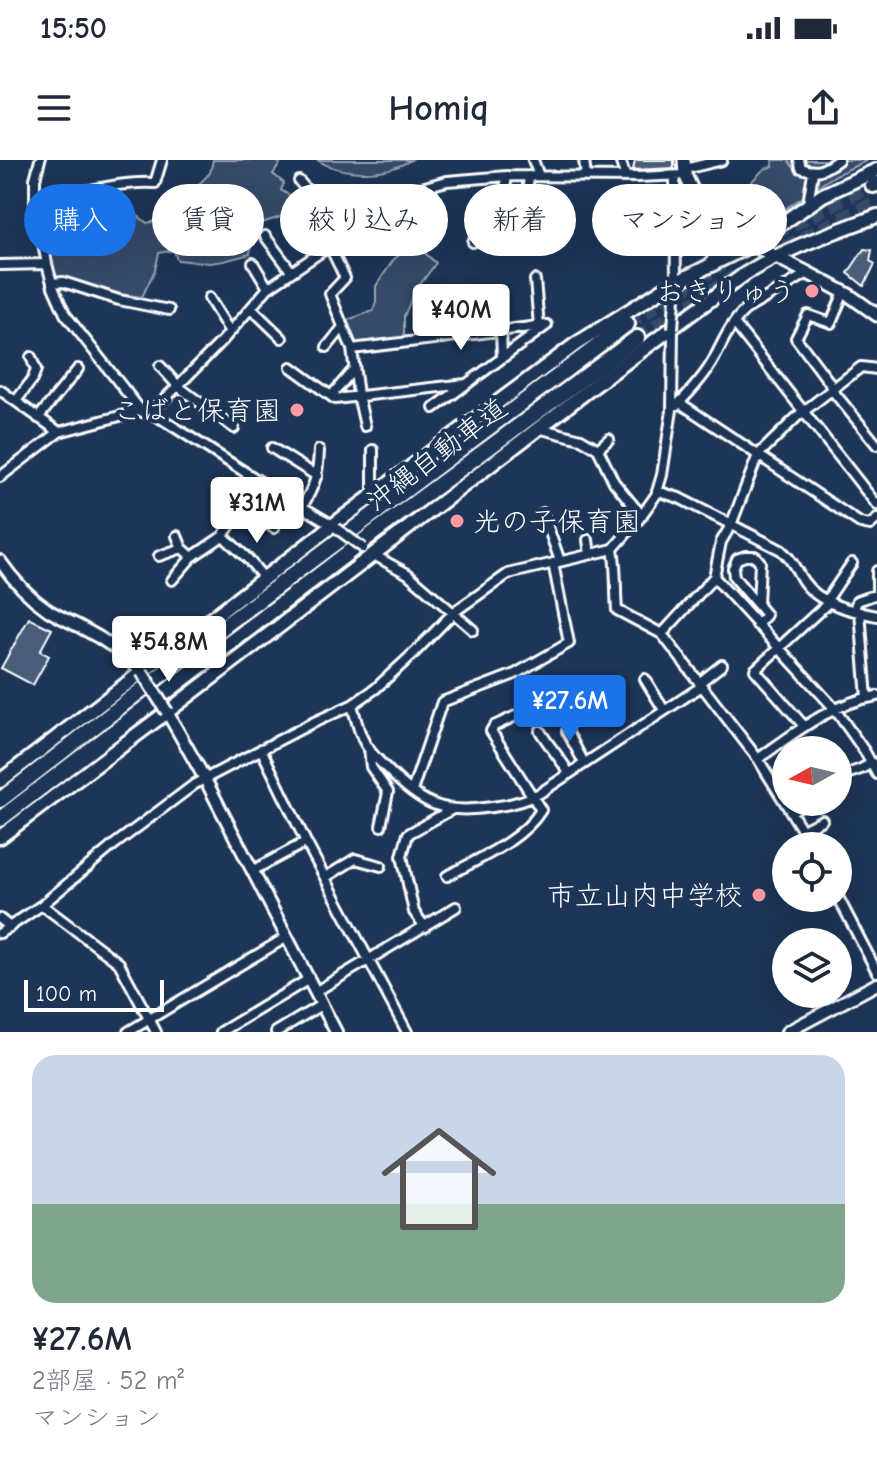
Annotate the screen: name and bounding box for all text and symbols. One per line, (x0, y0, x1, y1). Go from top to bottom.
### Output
text: 15:50 (40, 11, 107, 46)
icon: menu (32, 86, 76, 130)
icon: share (801, 86, 845, 130)
text: Homiq (388, 88, 489, 129)
chip: 購入 (24, 184, 136, 256)
chip: 賃貸 (152, 184, 264, 256)
chip: 絞り込み (280, 184, 448, 256)
chip: 新着 (464, 184, 576, 256)
chip: マンション (592, 184, 787, 256)
place label: おきりゅう (656, 276, 796, 308)
marker: おきりゅう (803, 282, 821, 300)
pin: ¥40M (414, 284, 508, 352)
text: ¥40M (431, 295, 491, 325)
street label: 沖縄自動車道 (360, 391, 513, 518)
place label: こばと保育園 (113, 395, 281, 427)
marker: こばと保育園 (288, 401, 306, 419)
pin: ¥31M (210, 477, 304, 545)
text: ¥31M (229, 488, 285, 518)
place label: 光の子保育園 (473, 506, 641, 538)
marker: 光の子保育園 (448, 512, 466, 530)
pin: ¥54.8M (104, 616, 234, 684)
text: ¥54.8M (130, 627, 208, 657)
pin: ¥27.6M (505, 675, 635, 743)
text: ¥27.6M (532, 686, 608, 716)
north arrow (772, 736, 852, 816)
map controls (772, 736, 852, 1008)
button: locate (772, 832, 852, 912)
place label: 市立山内中学校 (547, 880, 743, 912)
marker: 市立山内中学校 (750, 886, 768, 904)
button: layers (772, 928, 852, 1008)
scale bar (24, 976, 164, 1012)
text: 100 m (36, 981, 97, 1007)
icon: home (367, 1107, 511, 1251)
text: ¥27.6M (32, 1319, 132, 1359)
text: 2部屋 · 52 m² (32, 1366, 184, 1396)
text: マンション (32, 1403, 161, 1433)

